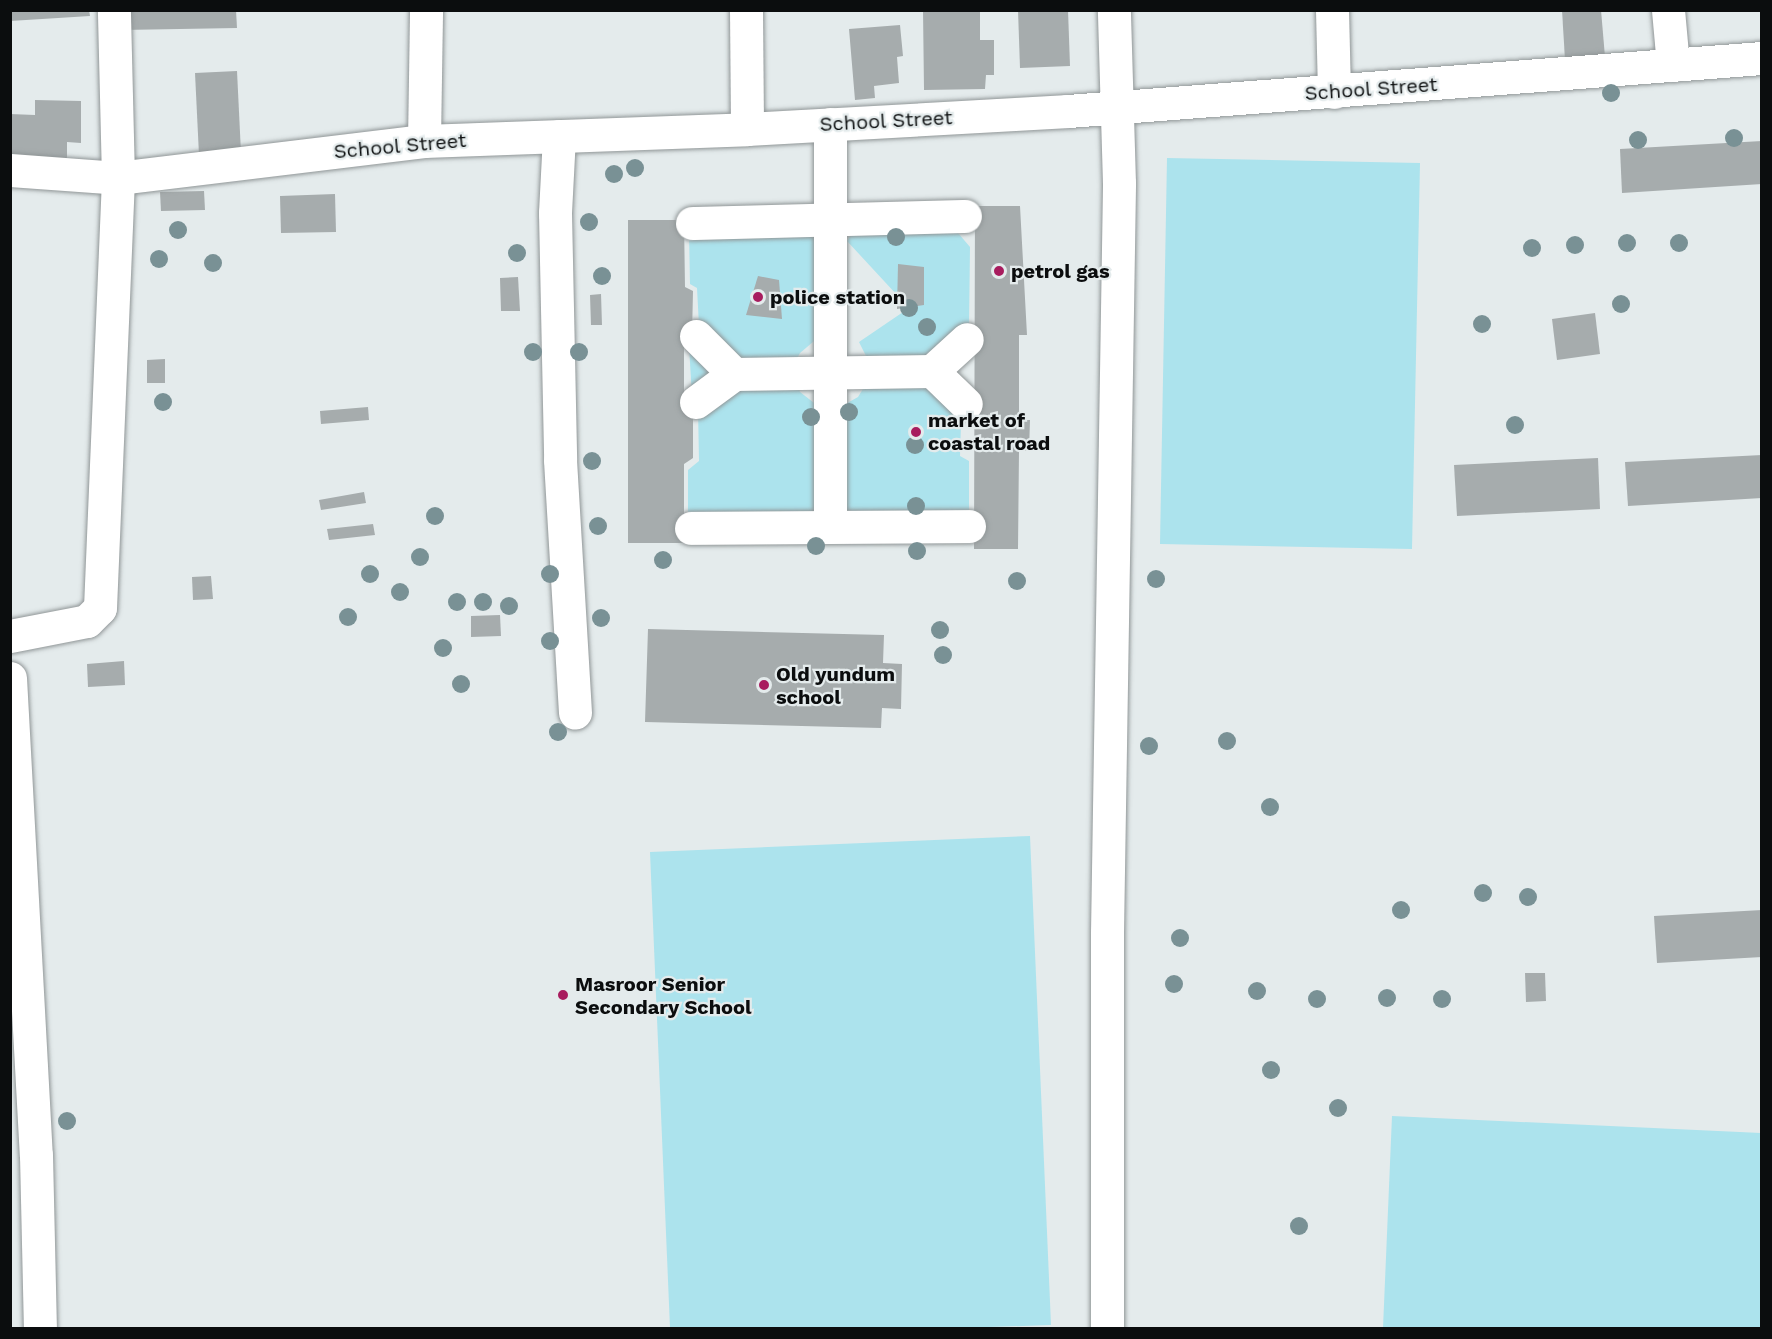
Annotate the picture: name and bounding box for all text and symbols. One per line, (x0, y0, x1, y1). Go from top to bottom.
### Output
street label: School Street (1304, 72, 1438, 106)
street label: School Street (819, 106, 953, 136)
street label: School Street (332, 128, 468, 164)
place label: petrol gas (1011, 259, 1110, 283)
marker: petrol gas (992, 264, 1006, 278)
place label: police station (770, 285, 905, 309)
marker: police station (751, 290, 765, 304)
place label: market of coastal road (928, 408, 1051, 455)
marker: market of coastal road (909, 425, 923, 439)
place label: Old yundum school (776, 662, 895, 709)
marker: Old yundum school (757, 678, 771, 692)
place label: Masroor Senior Secondary School (575, 972, 752, 1019)
marker: Masroor Senior Secondary School (556, 988, 570, 1002)

